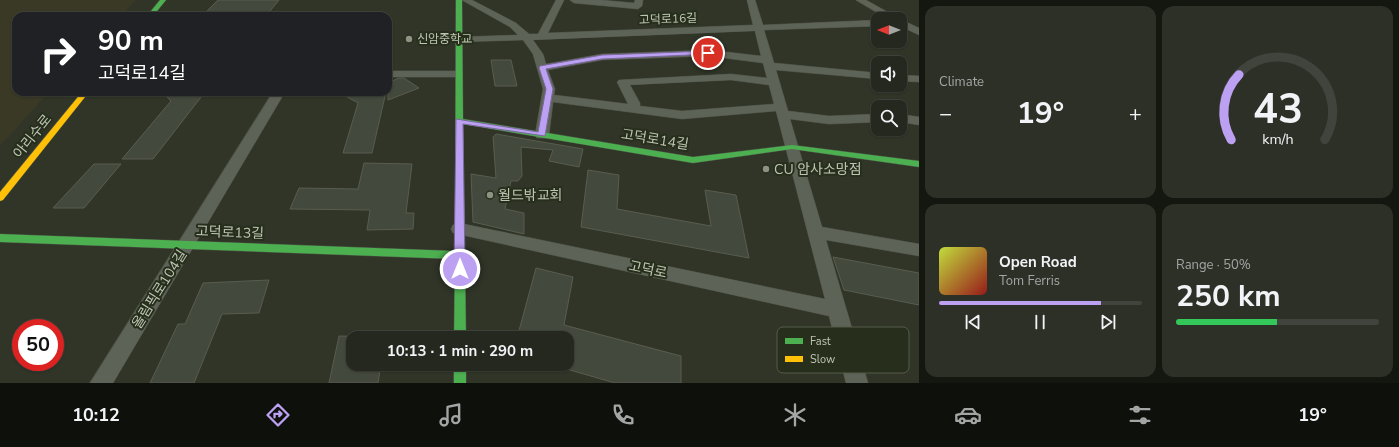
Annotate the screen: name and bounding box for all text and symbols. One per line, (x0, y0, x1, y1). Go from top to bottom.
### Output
street label: 고덕로16길 (638, 10, 698, 28)
north arrow (871, 12, 907, 48)
map controls (871, 12, 907, 136)
text: 90 m (98, 22, 164, 60)
icon: right (32, 28, 84, 80)
place label: 신암중학교 (417, 31, 472, 47)
marker: 신암중학교 (404, 34, 414, 44)
pin (691, 36, 725, 70)
icon: arrive (697, 42, 719, 64)
button: sound (871, 56, 907, 92)
text: 고덕로14길 (98, 61, 186, 85)
text: Climate (939, 73, 984, 91)
text: 43 (1253, 81, 1302, 138)
text: 19° (1017, 93, 1064, 134)
text: − (939, 99, 952, 129)
text: + (1129, 99, 1142, 129)
button: search (871, 100, 907, 136)
street label: 아리수로 (9, 110, 56, 162)
street label: 고덕로14길 (620, 125, 690, 154)
text: km/h (1262, 129, 1293, 148)
place label: CU 암사소망점 (774, 160, 862, 179)
marker: CU 암사소망점 (761, 164, 771, 174)
place label: 월드밖교회 (498, 186, 562, 205)
marker: 월드밖교회 (485, 190, 495, 200)
street label: 고덕로13길 (196, 222, 264, 243)
street label: 올림픽로104길 (128, 246, 191, 332)
position arrow (439, 248, 481, 290)
text: Open Road (999, 252, 1077, 272)
street label: 고덕로 (627, 256, 669, 283)
text: Range · 50% (1176, 256, 1251, 274)
text: Tom Ferris (999, 272, 1060, 290)
text: 250 km (1176, 276, 1281, 317)
icon: previous (962, 311, 984, 333)
icon: pause (1029, 311, 1051, 333)
icon: next (1097, 311, 1119, 333)
speed limit sign: 50 (12, 319, 64, 371)
legend (777, 327, 909, 373)
text: Fast (810, 334, 831, 349)
text: 10:13 · 1 min · 290 m (387, 341, 533, 361)
text: Slow (810, 352, 835, 367)
icon: directions (264, 401, 292, 429)
icon: music (437, 401, 465, 429)
icon: phone (609, 401, 637, 429)
icon: climate (781, 401, 809, 429)
icon: car (954, 401, 982, 429)
icon: filters (1126, 401, 1154, 429)
text: 10:12 (72, 403, 120, 427)
text: 19° (1298, 403, 1327, 427)

